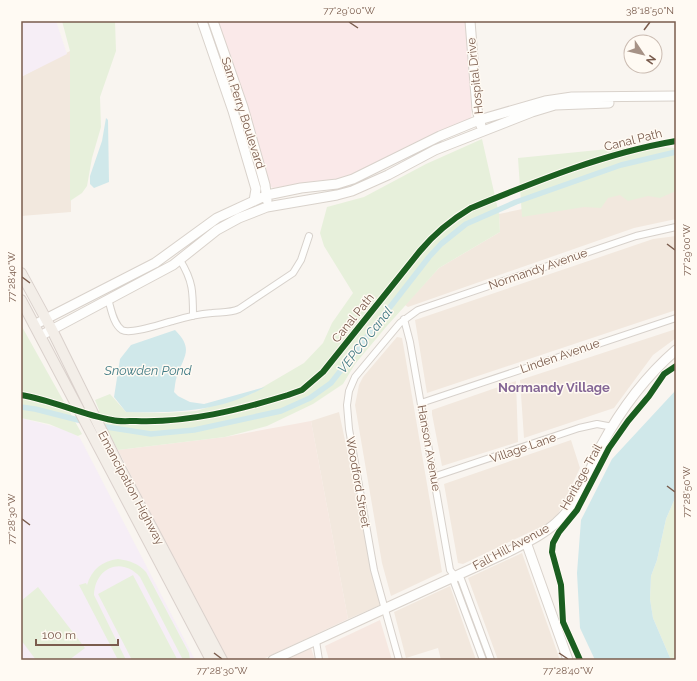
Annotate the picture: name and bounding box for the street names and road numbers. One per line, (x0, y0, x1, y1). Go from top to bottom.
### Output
street label: Hospital Drive (464, 37, 486, 115)
street label: Sam Perry Boulevard (218, 55, 268, 171)
street label: Canal Path (603, 126, 663, 154)
street label: Normandy Avenue (487, 246, 589, 292)
street label: Canal Path (329, 291, 377, 345)
street label: Linden Avenue (519, 336, 601, 376)
street label: Hanson Avenue (415, 404, 443, 492)
street label: Emancipation Highway (95, 429, 167, 548)
street label: Village Lane (488, 430, 558, 466)
street label: Woodford Street (343, 435, 373, 529)
street label: Heritage Trail (557, 441, 605, 512)
street label: Fall Hill Avenue (470, 521, 552, 573)

